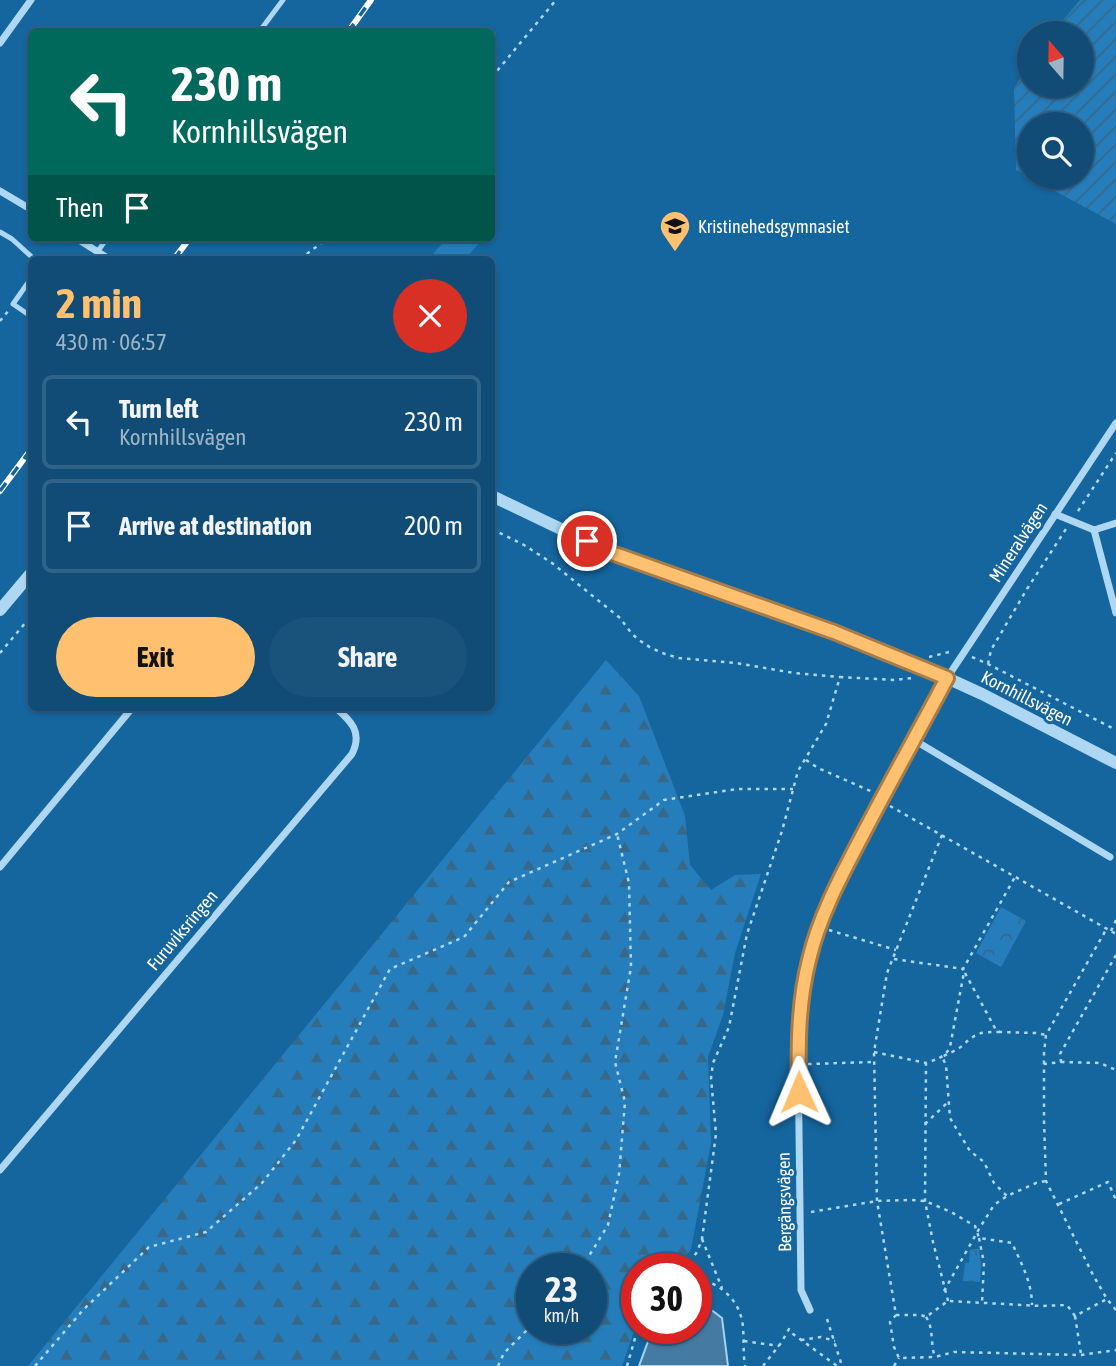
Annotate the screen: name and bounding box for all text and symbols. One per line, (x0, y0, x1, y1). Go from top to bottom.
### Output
north arrow (1017, 21, 1094, 98)
map controls (1017, 21, 1094, 189)
text: 230 m (171, 55, 282, 111)
icon: left (56, 56, 147, 147)
button: search (1017, 112, 1094, 189)
text: Kornhillsvägen (171, 113, 348, 150)
icon: arrive (118, 189, 156, 227)
text: Then (56, 193, 104, 223)
school or university icon: Kristinehedsgymnasiet (658, 209, 692, 253)
place label: Kristinehedsgymnasiet (698, 216, 850, 237)
text: 2 min (56, 279, 142, 327)
button: close (393, 279, 467, 353)
text: 430 m · 06:57 (56, 329, 167, 355)
text: Turn left (119, 394, 199, 424)
icon: left (60, 403, 98, 441)
text: 230 m (404, 407, 463, 437)
text: Kornhillsvägen (119, 424, 246, 450)
street label: Mineralvägen (984, 498, 1052, 586)
icon: arrive (60, 507, 98, 545)
text: Arrive at destination (119, 511, 312, 541)
text: 200 m (404, 511, 463, 541)
pin (557, 511, 617, 571)
icon: arrive (568, 522, 606, 560)
button: Exit (56, 617, 255, 697)
button: Share (269, 617, 467, 697)
street label: Kornhillsvägen (978, 666, 1076, 730)
street label: Furuviksringen (142, 886, 222, 974)
position arrow (762, 1055, 836, 1129)
street label: Bergängsvägen (773, 1152, 795, 1252)
speed limit sign: 30 (621, 1253, 712, 1344)
text: 23 (545, 1269, 578, 1309)
text: km/h (544, 1305, 579, 1326)

